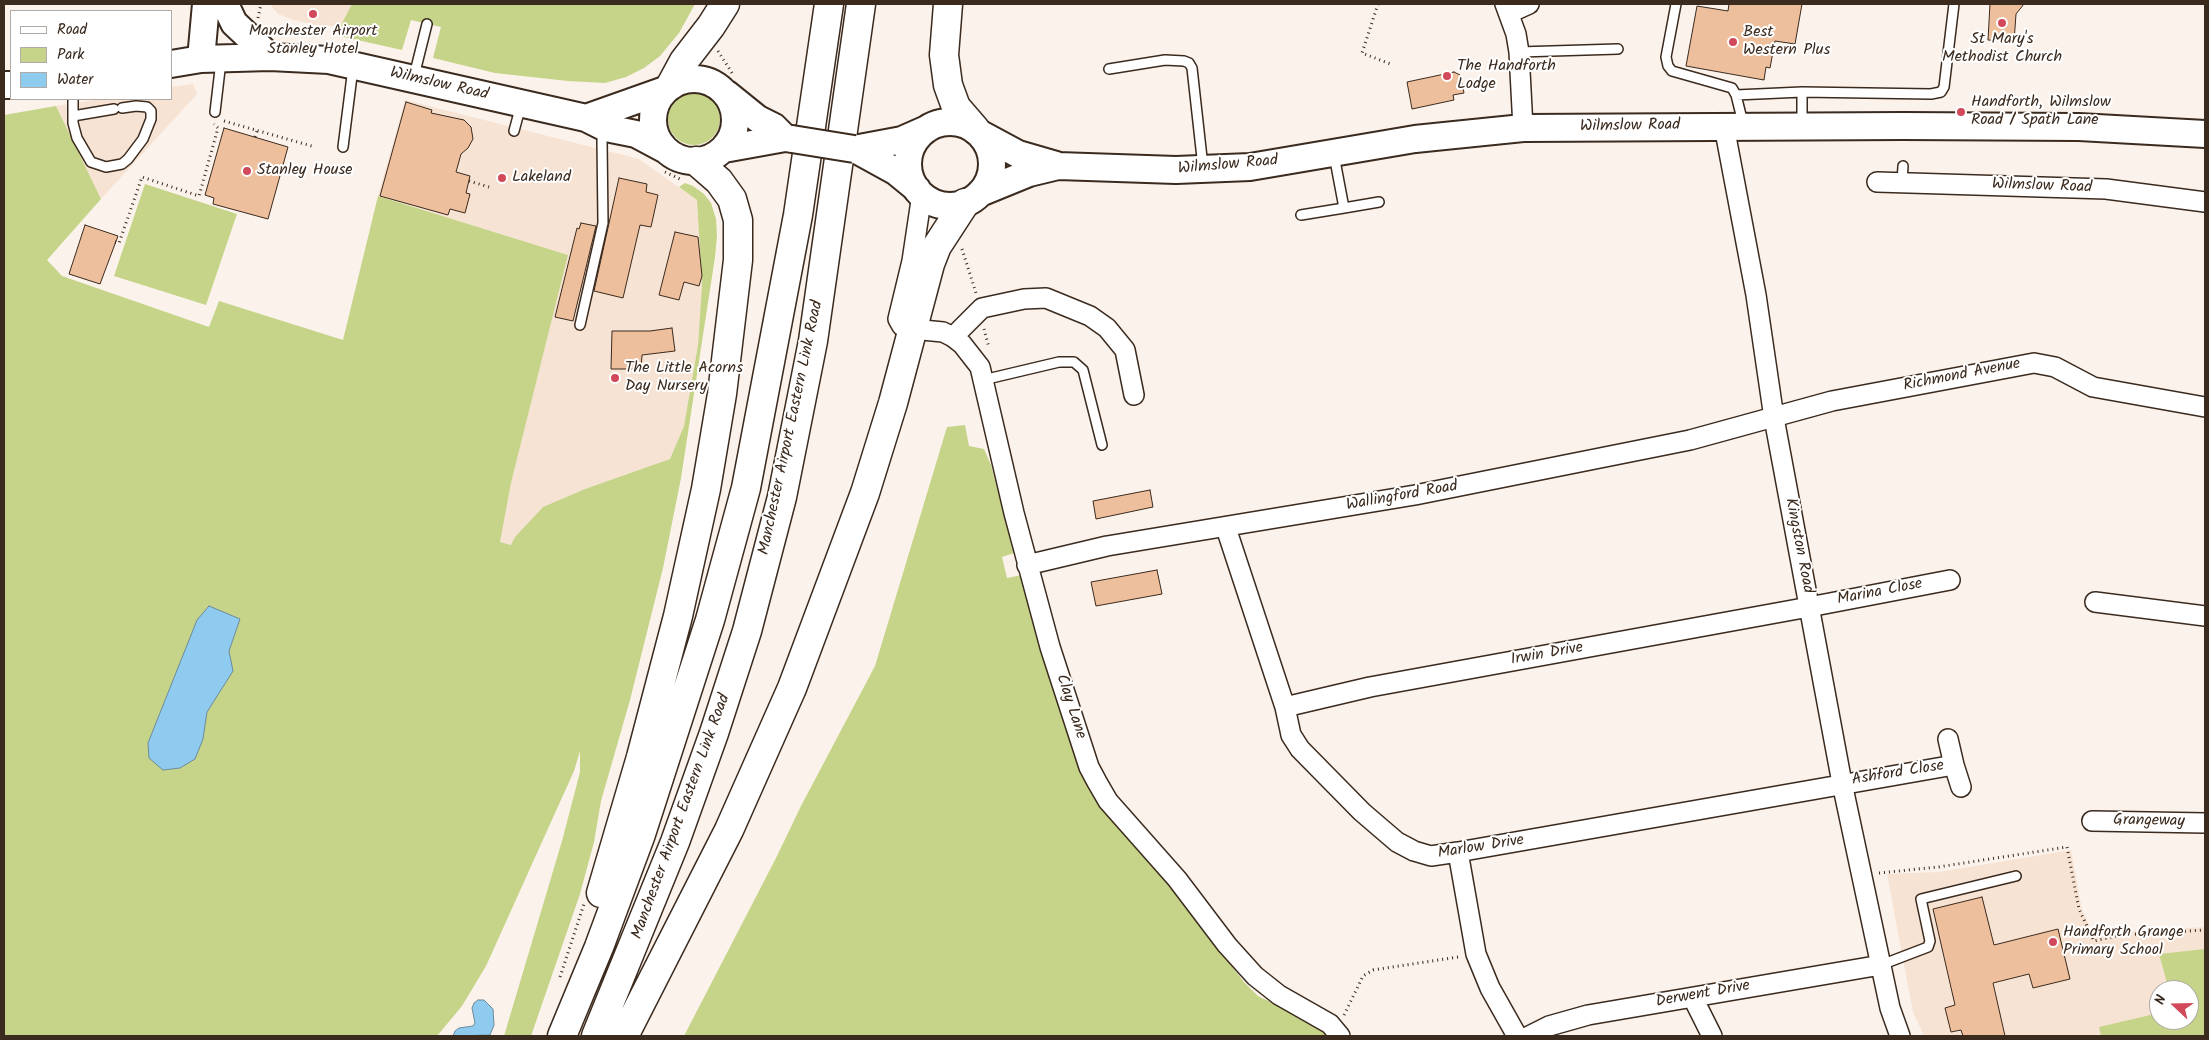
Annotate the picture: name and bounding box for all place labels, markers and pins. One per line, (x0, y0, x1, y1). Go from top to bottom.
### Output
marker: Manchester Airport Stanley Hotel (307, 8, 319, 20)
marker: St Mary's Methodist Church (1996, 17, 2008, 29)
place label: Manchester Airport Stanley Hotel (249, 22, 377, 60)
place label: Best Western Plus (1743, 23, 1830, 61)
place label: St Mary's Methodist Church (1942, 30, 2062, 68)
marker: Best Western Plus (1727, 36, 1739, 48)
place label: The Handforth Lodge (1457, 57, 1556, 95)
marker: The Handforth Lodge (1441, 70, 1453, 82)
place label: Handforth, Wilmslow Road / Spath Lane (1971, 93, 2111, 131)
marker: Handforth, Wilmslow Road / Spath Lane (1955, 106, 1967, 118)
place label: Stanley House (257, 161, 352, 181)
marker: Stanley House (241, 165, 253, 177)
place label: Lakeland (512, 168, 571, 188)
marker: Lakeland (496, 172, 508, 184)
place label: The Little Acorns Day Nursery (625, 359, 743, 397)
marker: The Little Acorns Day Nursery (609, 372, 621, 384)
place label: Handforth Grange Primary School (2063, 923, 2183, 961)
marker: Handforth Grange Primary School (2047, 936, 2059, 948)

